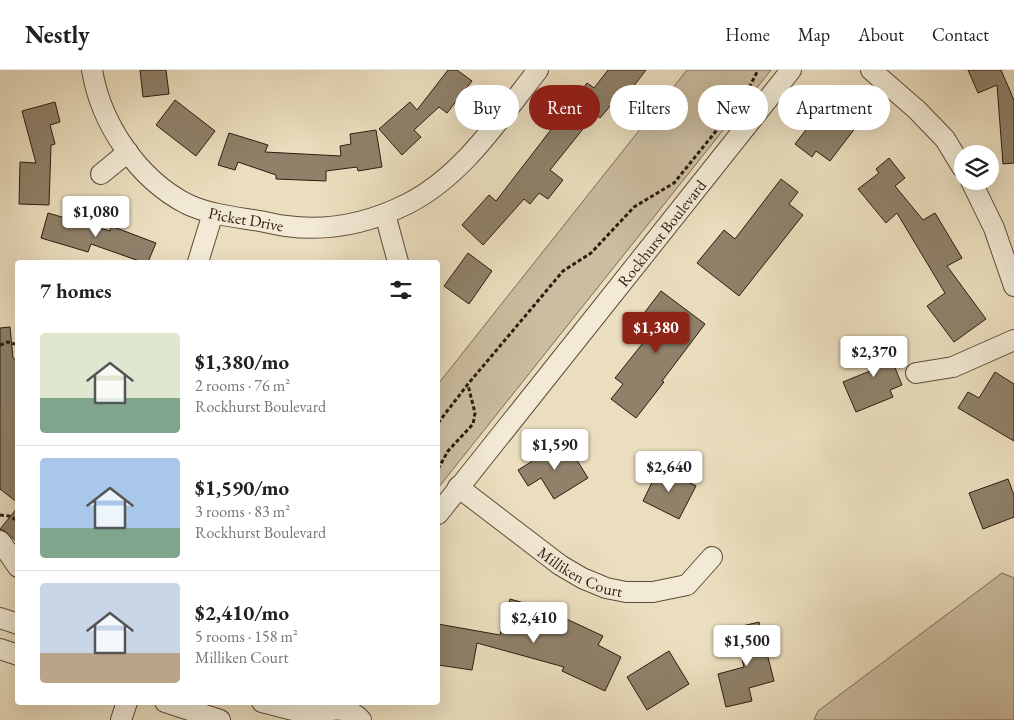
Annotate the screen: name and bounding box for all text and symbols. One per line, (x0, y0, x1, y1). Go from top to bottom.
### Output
text: Nestly (25, 19, 90, 50)
text: Home (725, 23, 770, 46)
text: Map (798, 23, 830, 46)
text: About (858, 23, 904, 46)
text: Contact (932, 23, 989, 46)
chip: Buy (455, 85, 519, 130)
chip: Rent (529, 85, 600, 130)
chip: Filters (610, 85, 688, 130)
chip: New (698, 85, 768, 130)
chip: Apartment (778, 85, 890, 130)
map controls (954, 145, 999, 190)
button: layers (954, 145, 999, 190)
street label: Rockhurst Boulevard (613, 175, 711, 291)
pin: $1,080 (55, 196, 137, 238)
text: $1,080 (73, 201, 119, 222)
street label: Picket Drive (206, 202, 285, 237)
icon: filters (387, 276, 415, 304)
text: 7 homes (40, 277, 112, 304)
pin: $1,380 (615, 312, 697, 354)
text: $1,380 (633, 317, 679, 338)
pin: $2,370 (833, 336, 915, 378)
text: $2,370 (851, 341, 897, 362)
text: $1,380/mo (195, 348, 289, 375)
icon: home (80, 353, 140, 413)
text: 2 rooms · 76 m² (195, 375, 290, 396)
text: Rockhurst Boulevard (195, 396, 326, 417)
pin: $1,590 (514, 428, 596, 471)
text: $1,590 (532, 434, 578, 455)
pin: $2,640 (628, 450, 710, 493)
text: $2,640 (646, 456, 692, 477)
text: $1,590/mo (195, 474, 289, 501)
icon: home (80, 478, 140, 538)
text: 3 rooms · 83 m² (195, 501, 290, 522)
text: Rockhurst Boulevard (195, 522, 326, 543)
street label: Milliken Court (533, 542, 624, 602)
text: $2,410/mo (195, 599, 289, 626)
pin: $2,410 (493, 602, 575, 644)
icon: home (80, 603, 140, 663)
text: $2,410 (511, 607, 557, 628)
pin: $1,500 (706, 624, 788, 667)
text: 5 rooms · 158 m² (195, 626, 298, 647)
text: $1,500 (724, 630, 770, 651)
text: Milliken Court (195, 647, 288, 668)

